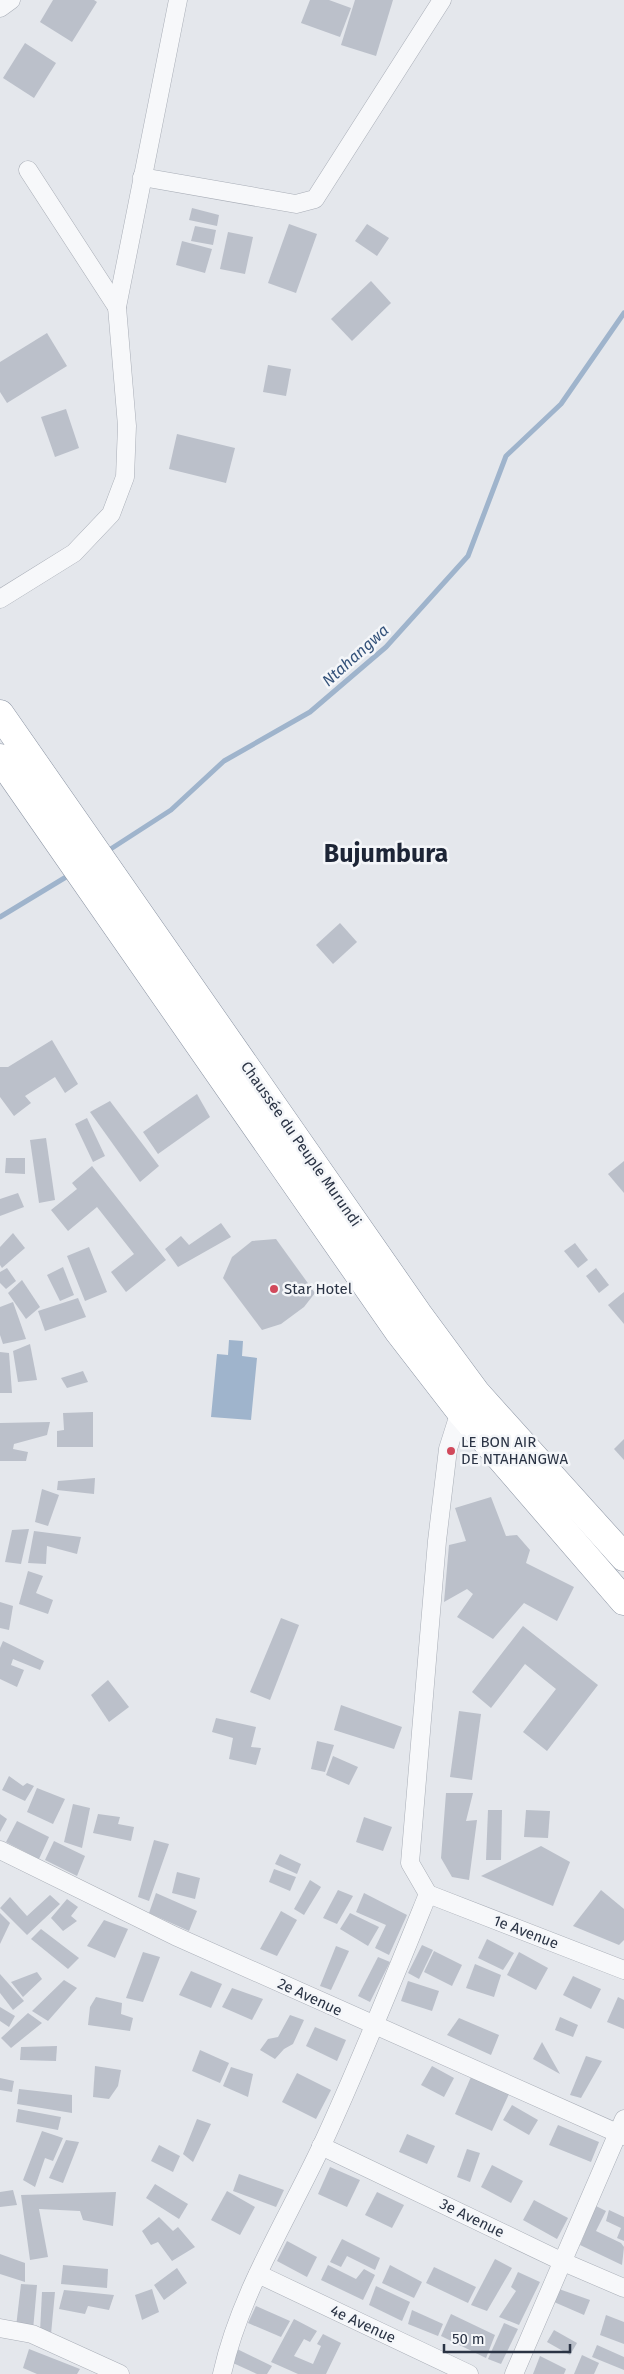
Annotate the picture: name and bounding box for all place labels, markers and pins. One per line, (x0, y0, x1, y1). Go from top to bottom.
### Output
place label: Star Hotel (284, 1280, 353, 1298)
marker: Star Hotel (268, 1283, 280, 1295)
place label: LE BON AIR DE NTAHANGWA (461, 1433, 568, 1468)
marker: LE BON AIR DE NTAHANGWA (445, 1445, 457, 1457)

